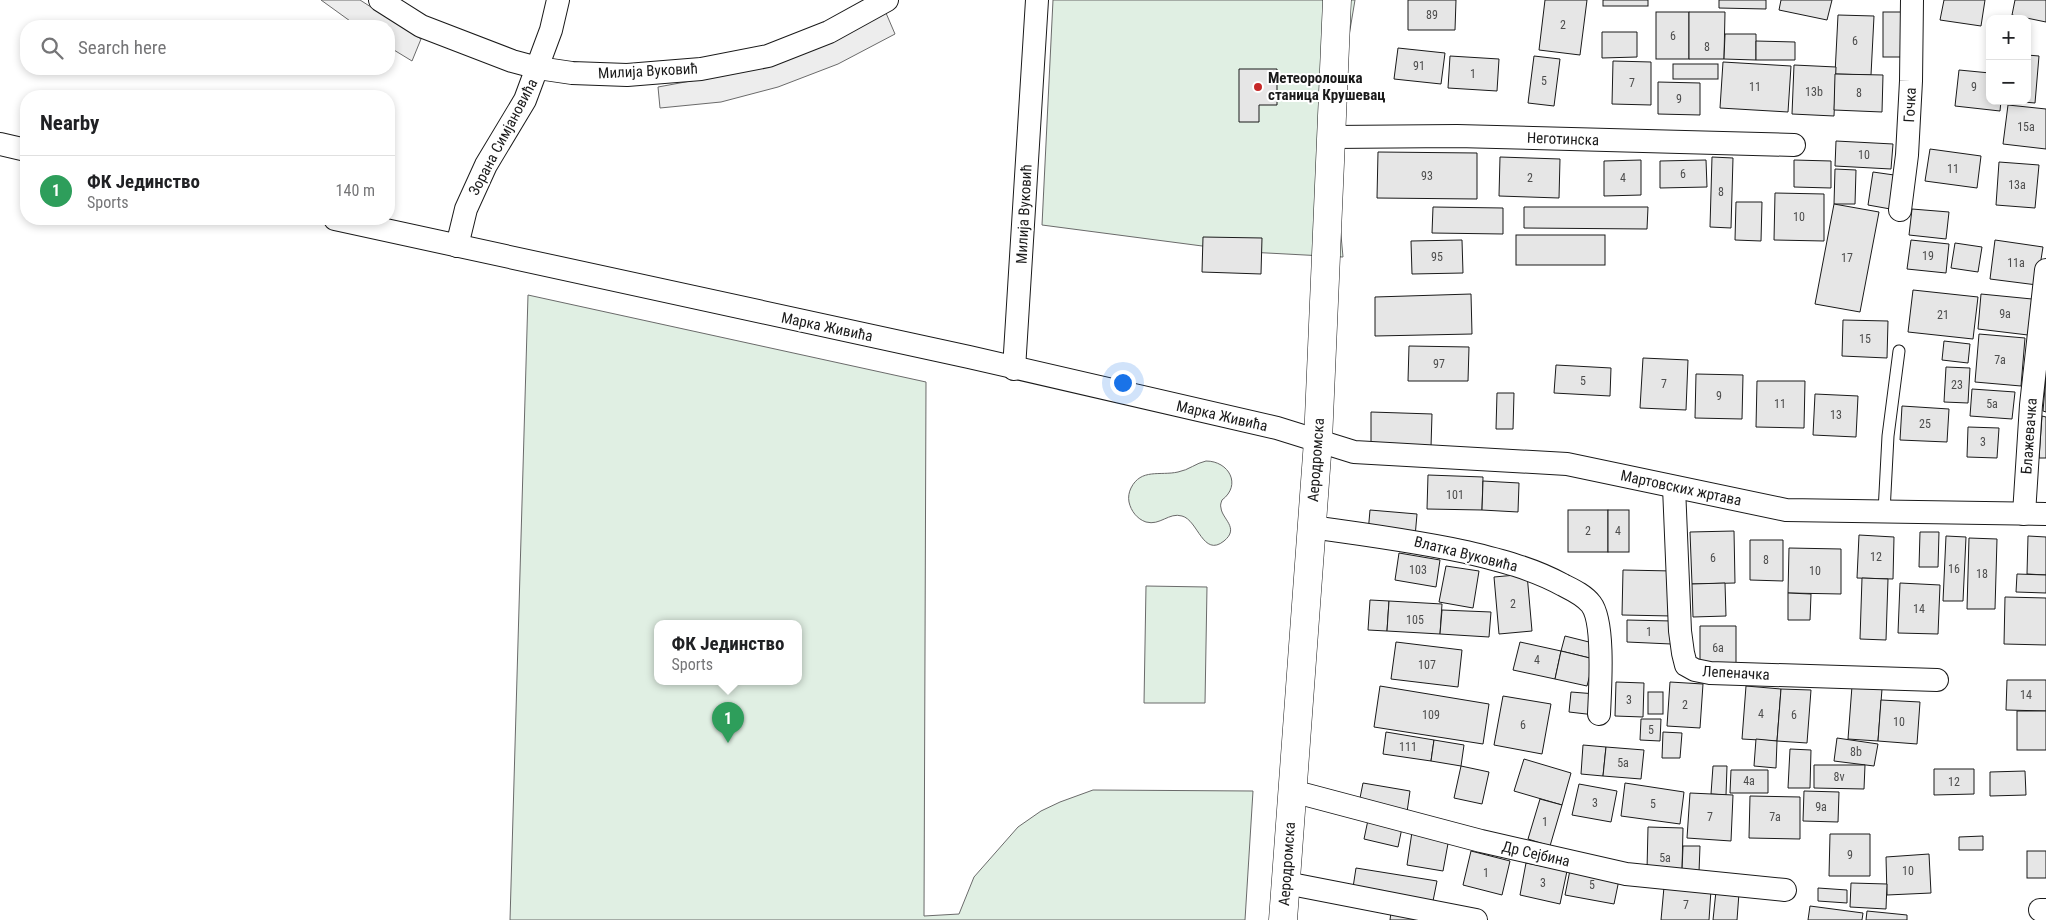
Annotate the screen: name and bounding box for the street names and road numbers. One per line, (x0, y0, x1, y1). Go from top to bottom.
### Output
street label: Милија Вуковић (598, 59, 698, 83)
street label: Зорана Симјановића (465, 76, 541, 198)
street label: Гочка (1900, 87, 1920, 123)
street label: Неготинска (1527, 129, 1599, 149)
street label: Милија Вуковић (1012, 164, 1036, 264)
street label: Марка Живића (780, 309, 874, 345)
street label: Марка Живића (1175, 397, 1269, 435)
street label: Блажевачка (2017, 397, 2041, 475)
street label: Аеродромска (1304, 417, 1328, 503)
street label: Мартовских жртава (1619, 466, 1743, 510)
street label: Влатка Вуковића (1412, 532, 1520, 576)
street label: Лепеначка (1702, 662, 1770, 684)
street label: Аеродромска (1275, 821, 1299, 907)
street label: Др Сејбина (1500, 837, 1572, 871)

